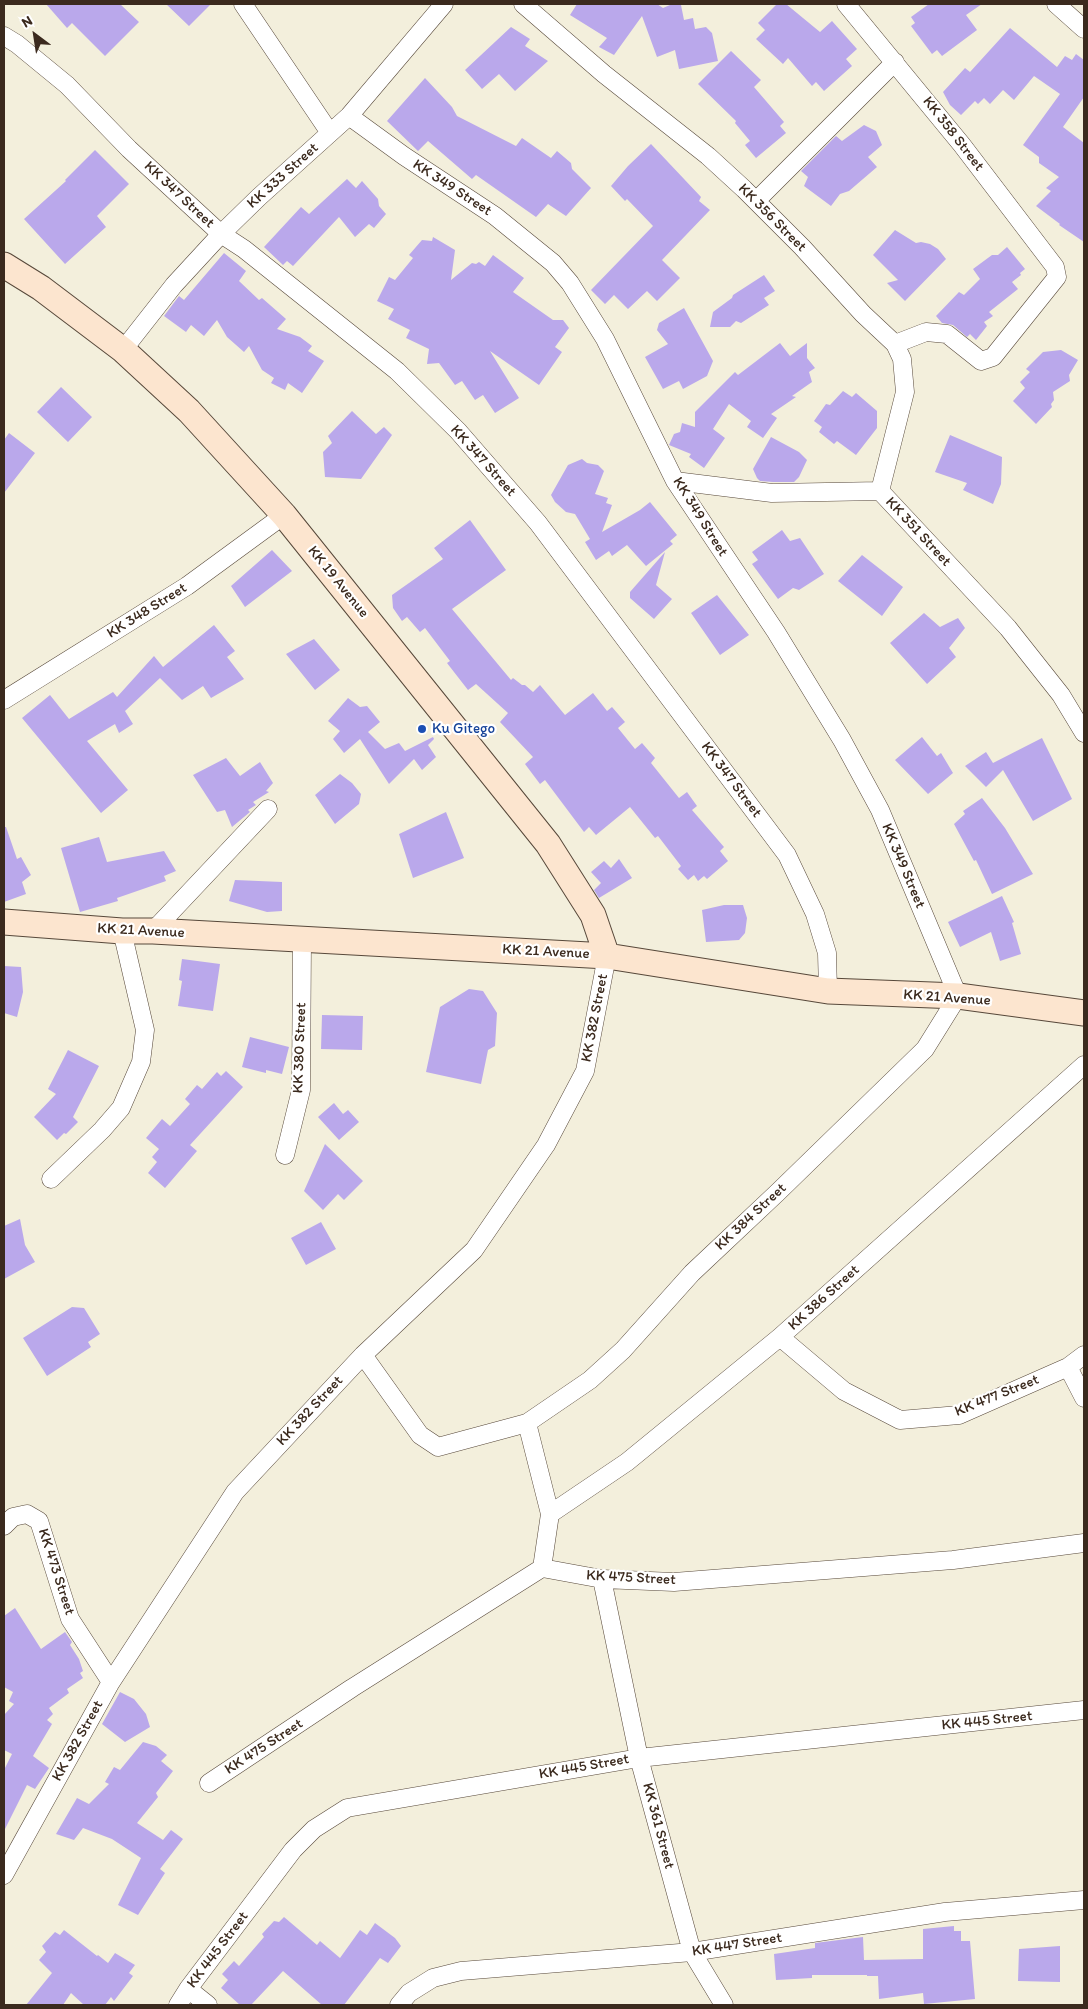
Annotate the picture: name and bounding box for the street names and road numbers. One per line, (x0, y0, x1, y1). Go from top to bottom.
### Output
street label: KK 358 Street (918, 93, 988, 175)
street label: KK 333 Street (244, 139, 322, 213)
street label: KK 349 Street (409, 156, 495, 220)
street label: KK 347 Street (140, 158, 218, 232)
street label: KK 356 Street (734, 180, 810, 256)
street label: KK 347 Street (446, 422, 520, 500)
street label: KK 349 Street (668, 474, 732, 560)
street label: KK 351 Street (881, 494, 955, 570)
street label: KK 19 Avenue (303, 542, 373, 622)
street label: KK 348 Street (104, 579, 190, 643)
street label: KK 347 Street (697, 739, 765, 821)
street label: KK 349 Street (877, 821, 929, 911)
street label: KK 21 Avenue (97, 920, 185, 942)
street label: KK 21 Avenue (502, 941, 590, 963)
street label: KK 382 Street (578, 972, 612, 1064)
street label: KK 21 Avenue (903, 986, 991, 1010)
street label: KK 380 Street (289, 1002, 311, 1094)
street label: KK 384 Street (712, 1179, 790, 1255)
street label: KK 386 Street (785, 1261, 863, 1335)
street label: KK 477 Street (952, 1371, 1042, 1421)
street label: KK 382 Street (273, 1372, 347, 1450)
street label: KK 473 Street (34, 1526, 78, 1618)
street label: KK 475 Street (586, 1567, 676, 1589)
street label: KK 382 Street (48, 1697, 108, 1785)
street label: KK 445 Street (941, 1707, 1033, 1735)
street label: KK 475 Street (221, 1715, 307, 1779)
street label: KK 445 Street (537, 1750, 631, 1784)
street label: KK 361 Street (638, 1781, 678, 1871)
street label: KK 445 Street (183, 1908, 253, 1992)
street label: KK 447 Street (691, 1929, 783, 1961)

